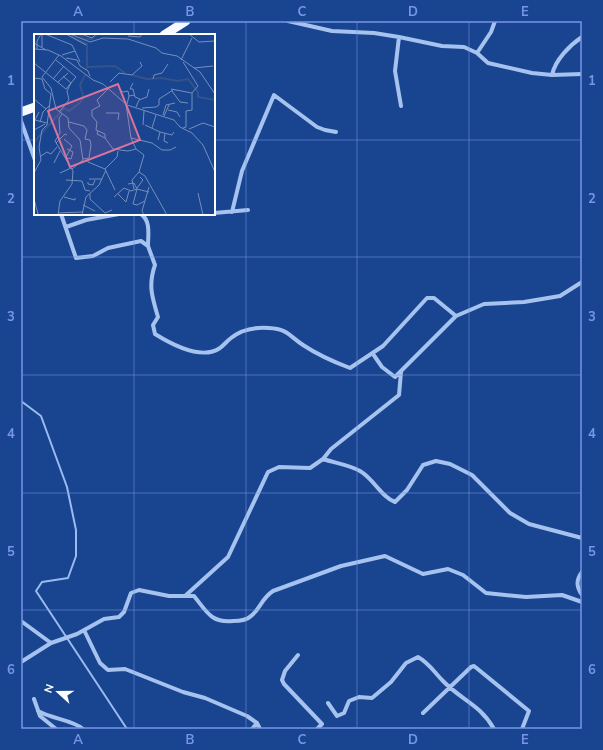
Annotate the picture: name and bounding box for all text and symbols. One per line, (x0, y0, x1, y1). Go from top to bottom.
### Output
text: A (73, 3, 83, 21)
text: B (186, 3, 195, 21)
text: C (298, 3, 307, 21)
text: D (408, 3, 418, 21)
text: E (521, 3, 529, 21)
inset map (34, 34, 215, 215)
text: 1 (7, 72, 15, 90)
text: 1 (588, 72, 596, 90)
text: 2 (7, 190, 15, 208)
text: 2 (588, 190, 596, 208)
text: 3 (7, 308, 15, 326)
text: 3 (588, 308, 596, 326)
text: 4 (7, 425, 15, 443)
text: 4 (588, 425, 596, 443)
text: 5 (7, 543, 15, 561)
text: 5 (588, 543, 596, 561)
text: 6 (7, 661, 15, 679)
text: 6 (588, 661, 596, 679)
north arrow (38, 672, 78, 712)
text: N (41, 682, 58, 695)
text: A (73, 731, 83, 749)
text: B (186, 731, 195, 749)
text: C (298, 731, 307, 749)
text: D (408, 731, 418, 749)
text: E (521, 731, 529, 749)

